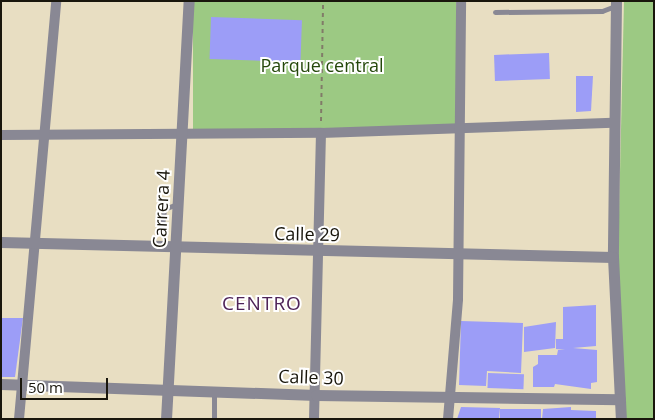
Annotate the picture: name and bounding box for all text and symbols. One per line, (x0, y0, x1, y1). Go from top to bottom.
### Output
park label: Parque central (260, 54, 384, 76)
street label: Carrera 4 (148, 169, 174, 249)
street label: Calle 29 (274, 223, 340, 245)
district label: CENTRO (221, 293, 303, 315)
street label: Calle 30 (278, 365, 344, 389)
scale bar (22, 368, 110, 400)
text: 50 m (28, 377, 63, 397)

